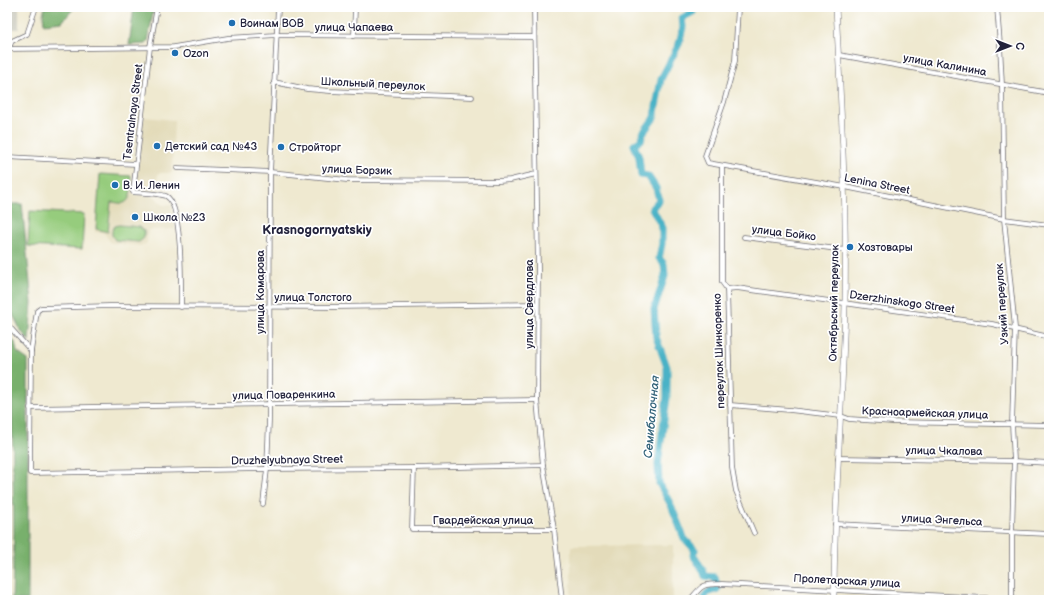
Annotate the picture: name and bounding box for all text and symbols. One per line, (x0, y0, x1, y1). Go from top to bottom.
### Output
place label: Воинам ВОВ (240, 17, 304, 30)
marker: Воинам ВОВ (227, 18, 237, 28)
street label: улица Чапаева (315, 21, 394, 34)
north arrow (990, 26, 1030, 66)
text: С (1013, 42, 1026, 50)
place label: Ozon (183, 47, 209, 60)
marker: Ozon (170, 48, 180, 58)
street label: улица Калинина (902, 51, 988, 79)
street label: Tsentralnaya Street (121, 63, 145, 161)
street label: Школьный переулок (320, 75, 426, 93)
place label: Детский сад №43 (165, 140, 258, 153)
marker: Детский сад №43 (152, 141, 162, 151)
place label: Стройторг (289, 141, 342, 154)
marker: Стройторг (276, 142, 286, 152)
street label: улица Борзик (322, 162, 392, 178)
street label: Lenina Street (843, 171, 912, 197)
place label: В. И. Ленин (123, 179, 180, 192)
marker: В. И. Ленин (110, 180, 120, 190)
place label: Школа №23 (143, 211, 206, 224)
marker: Школа №23 (130, 212, 140, 222)
district label: Krasnogornyatskiy (262, 222, 372, 238)
street label: улица Бойко (751, 223, 817, 243)
place label: Хозтовары (858, 241, 913, 254)
marker: Хозтовары (845, 242, 855, 252)
street label: Октябрьский переулок (826, 244, 842, 362)
street label: улица Комарова (254, 249, 267, 334)
street label: улица Свердлова (523, 259, 536, 349)
street label: Узкий переулок (993, 263, 1011, 345)
street label: Dzerzhinskogo Street (849, 288, 956, 316)
street label: улица Толстого (274, 291, 352, 304)
street label: переулок Шинкоренко (710, 293, 728, 409)
water label: Семибалочная (641, 375, 663, 459)
street label: улица Поваренкина (232, 388, 336, 402)
street label: Красноармейская улица (862, 404, 989, 422)
street label: улица Чкалова (905, 444, 983, 458)
street label: Druzhelyubnaya Street (231, 453, 344, 467)
street label: улица Энгельса (901, 511, 983, 529)
street label: Гвардейская улица (433, 514, 534, 527)
street label: Пролетарская улица (793, 572, 901, 590)

